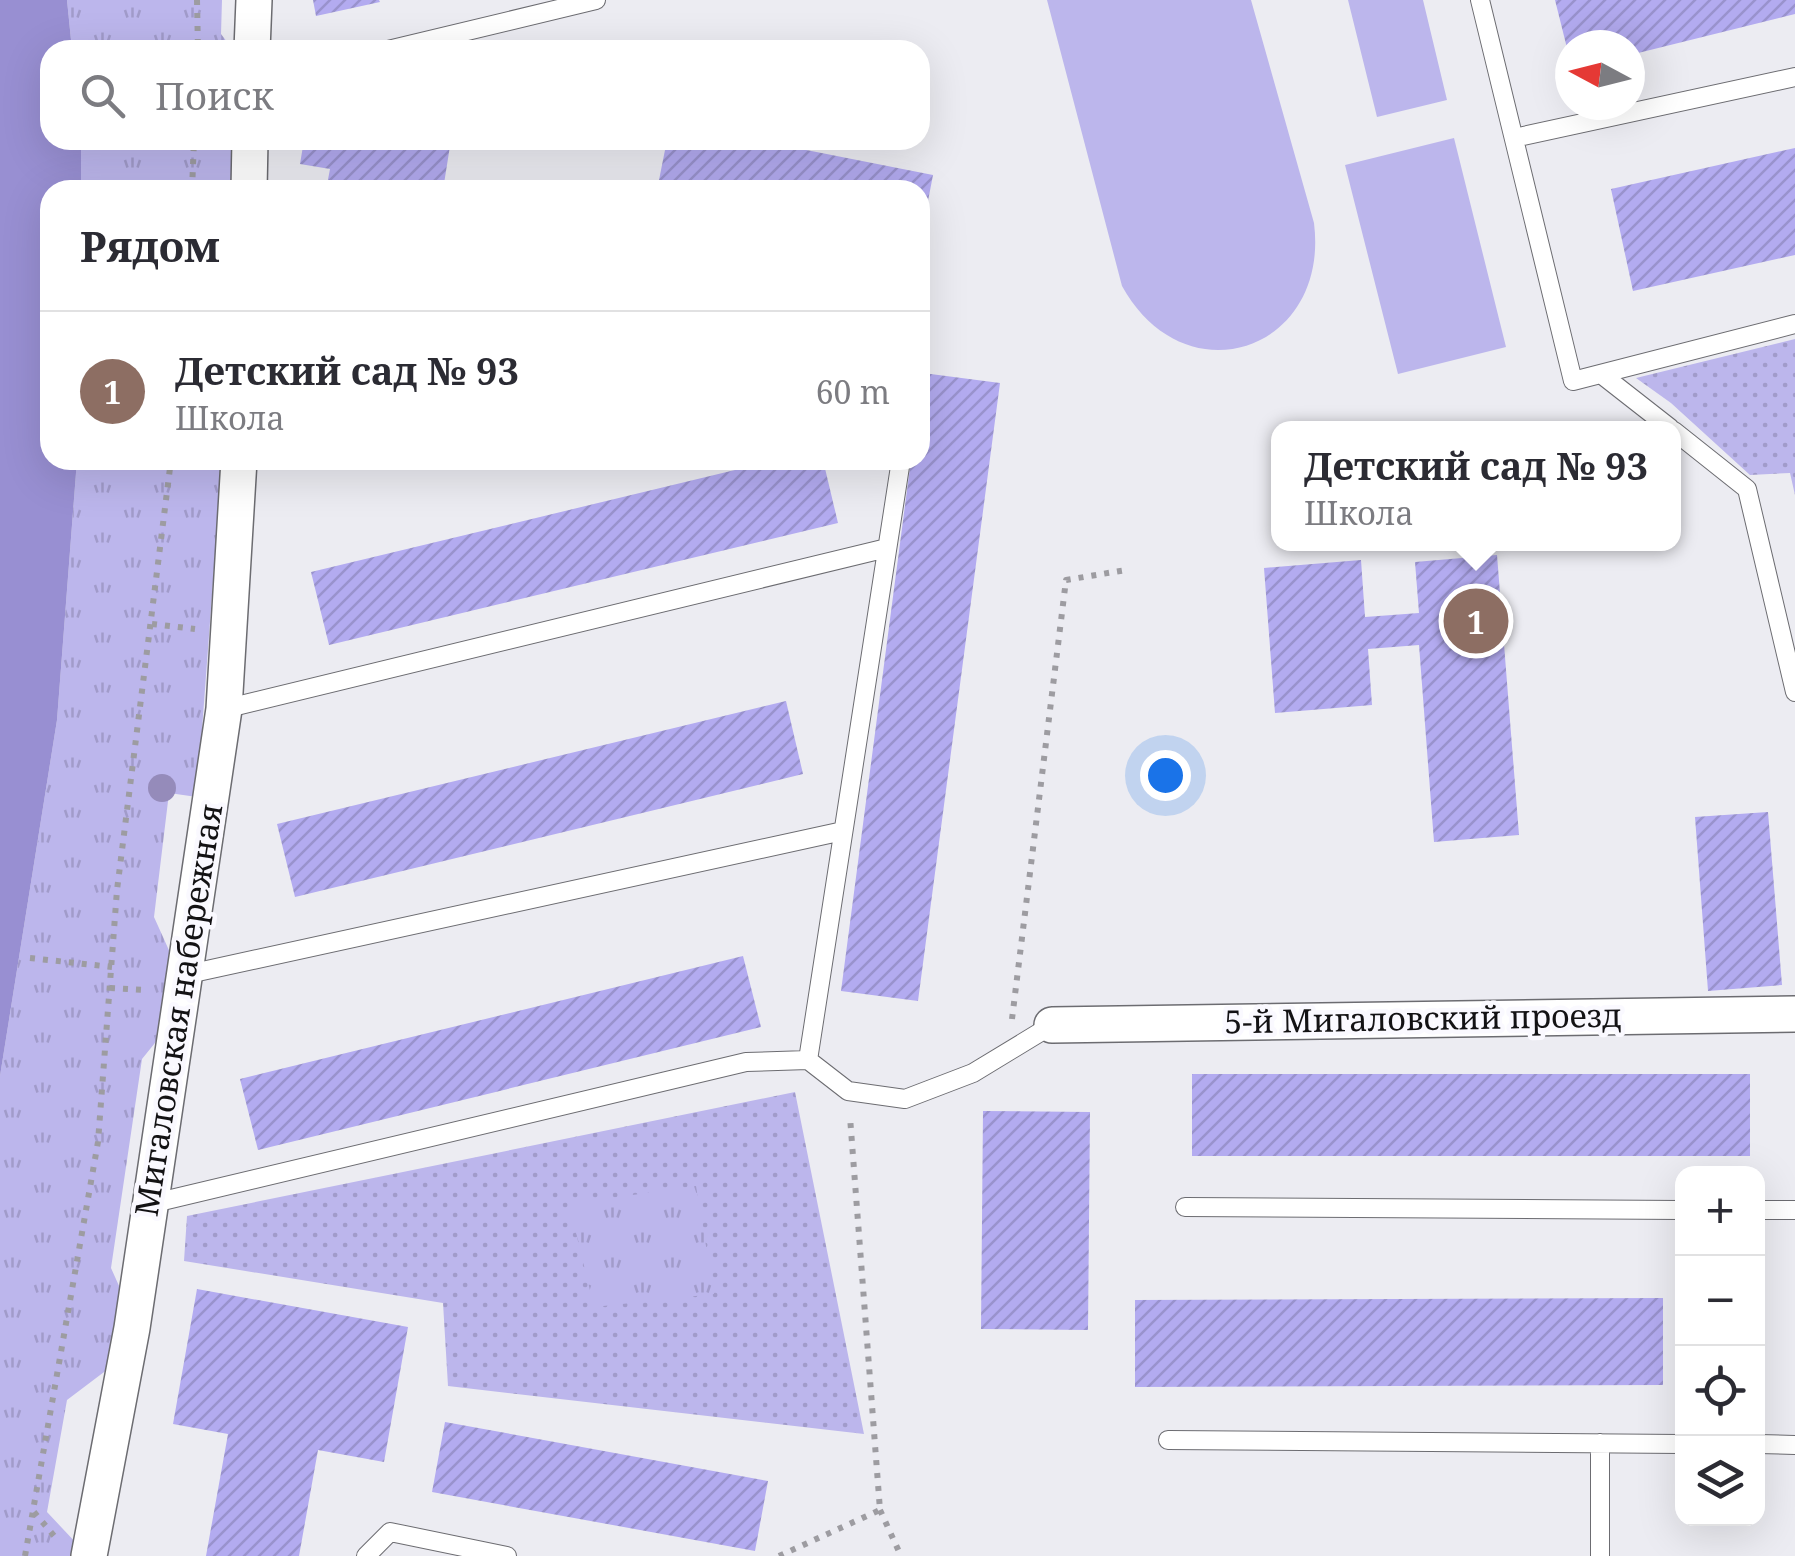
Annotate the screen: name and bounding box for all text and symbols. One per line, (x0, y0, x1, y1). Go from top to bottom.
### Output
north arrow (1555, 30, 1645, 120)
search box (40, 40, 930, 150)
icon: search (75, 68, 130, 123)
text: Поиск (155, 69, 274, 121)
text: Рядом (80, 217, 220, 274)
text: Детский сад № 93 (175, 344, 519, 396)
text: 1 (103, 370, 122, 413)
text: 60 m (816, 370, 890, 413)
text: Школа (175, 396, 285, 439)
popup (1271, 421, 1681, 551)
text: Детский сад № 93 (1304, 439, 1648, 491)
text: Школа (1304, 491, 1414, 534)
pin: 1 (1444, 584, 1508, 658)
your location (1140, 750, 1191, 801)
street label: Мигаловская набережная (124, 800, 231, 1219)
street label: 5-й Мигаловский проезд (1224, 993, 1622, 1042)
map controls (1675, 1166, 1765, 1526)
button: + (1675, 1166, 1765, 1256)
button: − (1675, 1256, 1765, 1346)
button: locate (1675, 1346, 1765, 1436)
button: layers (1675, 1436, 1765, 1526)

